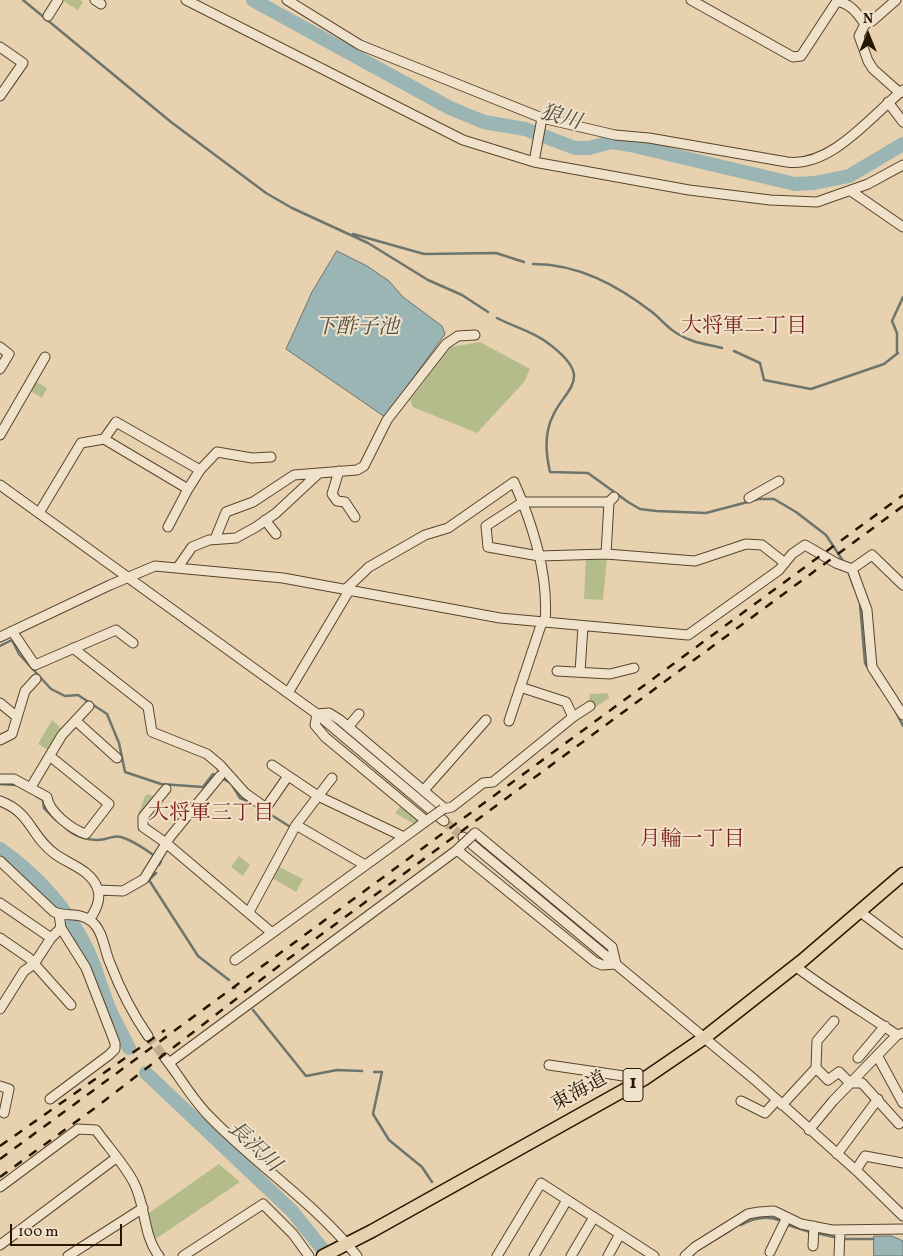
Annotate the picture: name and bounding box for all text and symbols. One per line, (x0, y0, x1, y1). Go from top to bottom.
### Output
north arrow (843, 10, 893, 60)
text: N (863, 10, 873, 29)
water label: 狼川 (536, 101, 584, 137)
district label: 大将軍二丁目 (681, 315, 807, 341)
water label: 下酢子池 (315, 316, 399, 342)
district label: 大将軍三丁目 (148, 802, 274, 828)
district label: 月輪一丁目 (640, 828, 744, 854)
street label: 東海道 (548, 1068, 612, 1118)
road number: 1 (623, 1068, 643, 1102)
water label: 長沢川 (221, 1117, 285, 1179)
scale bar (12, 1214, 125, 1246)
text: 100 m (18, 1222, 58, 1243)

